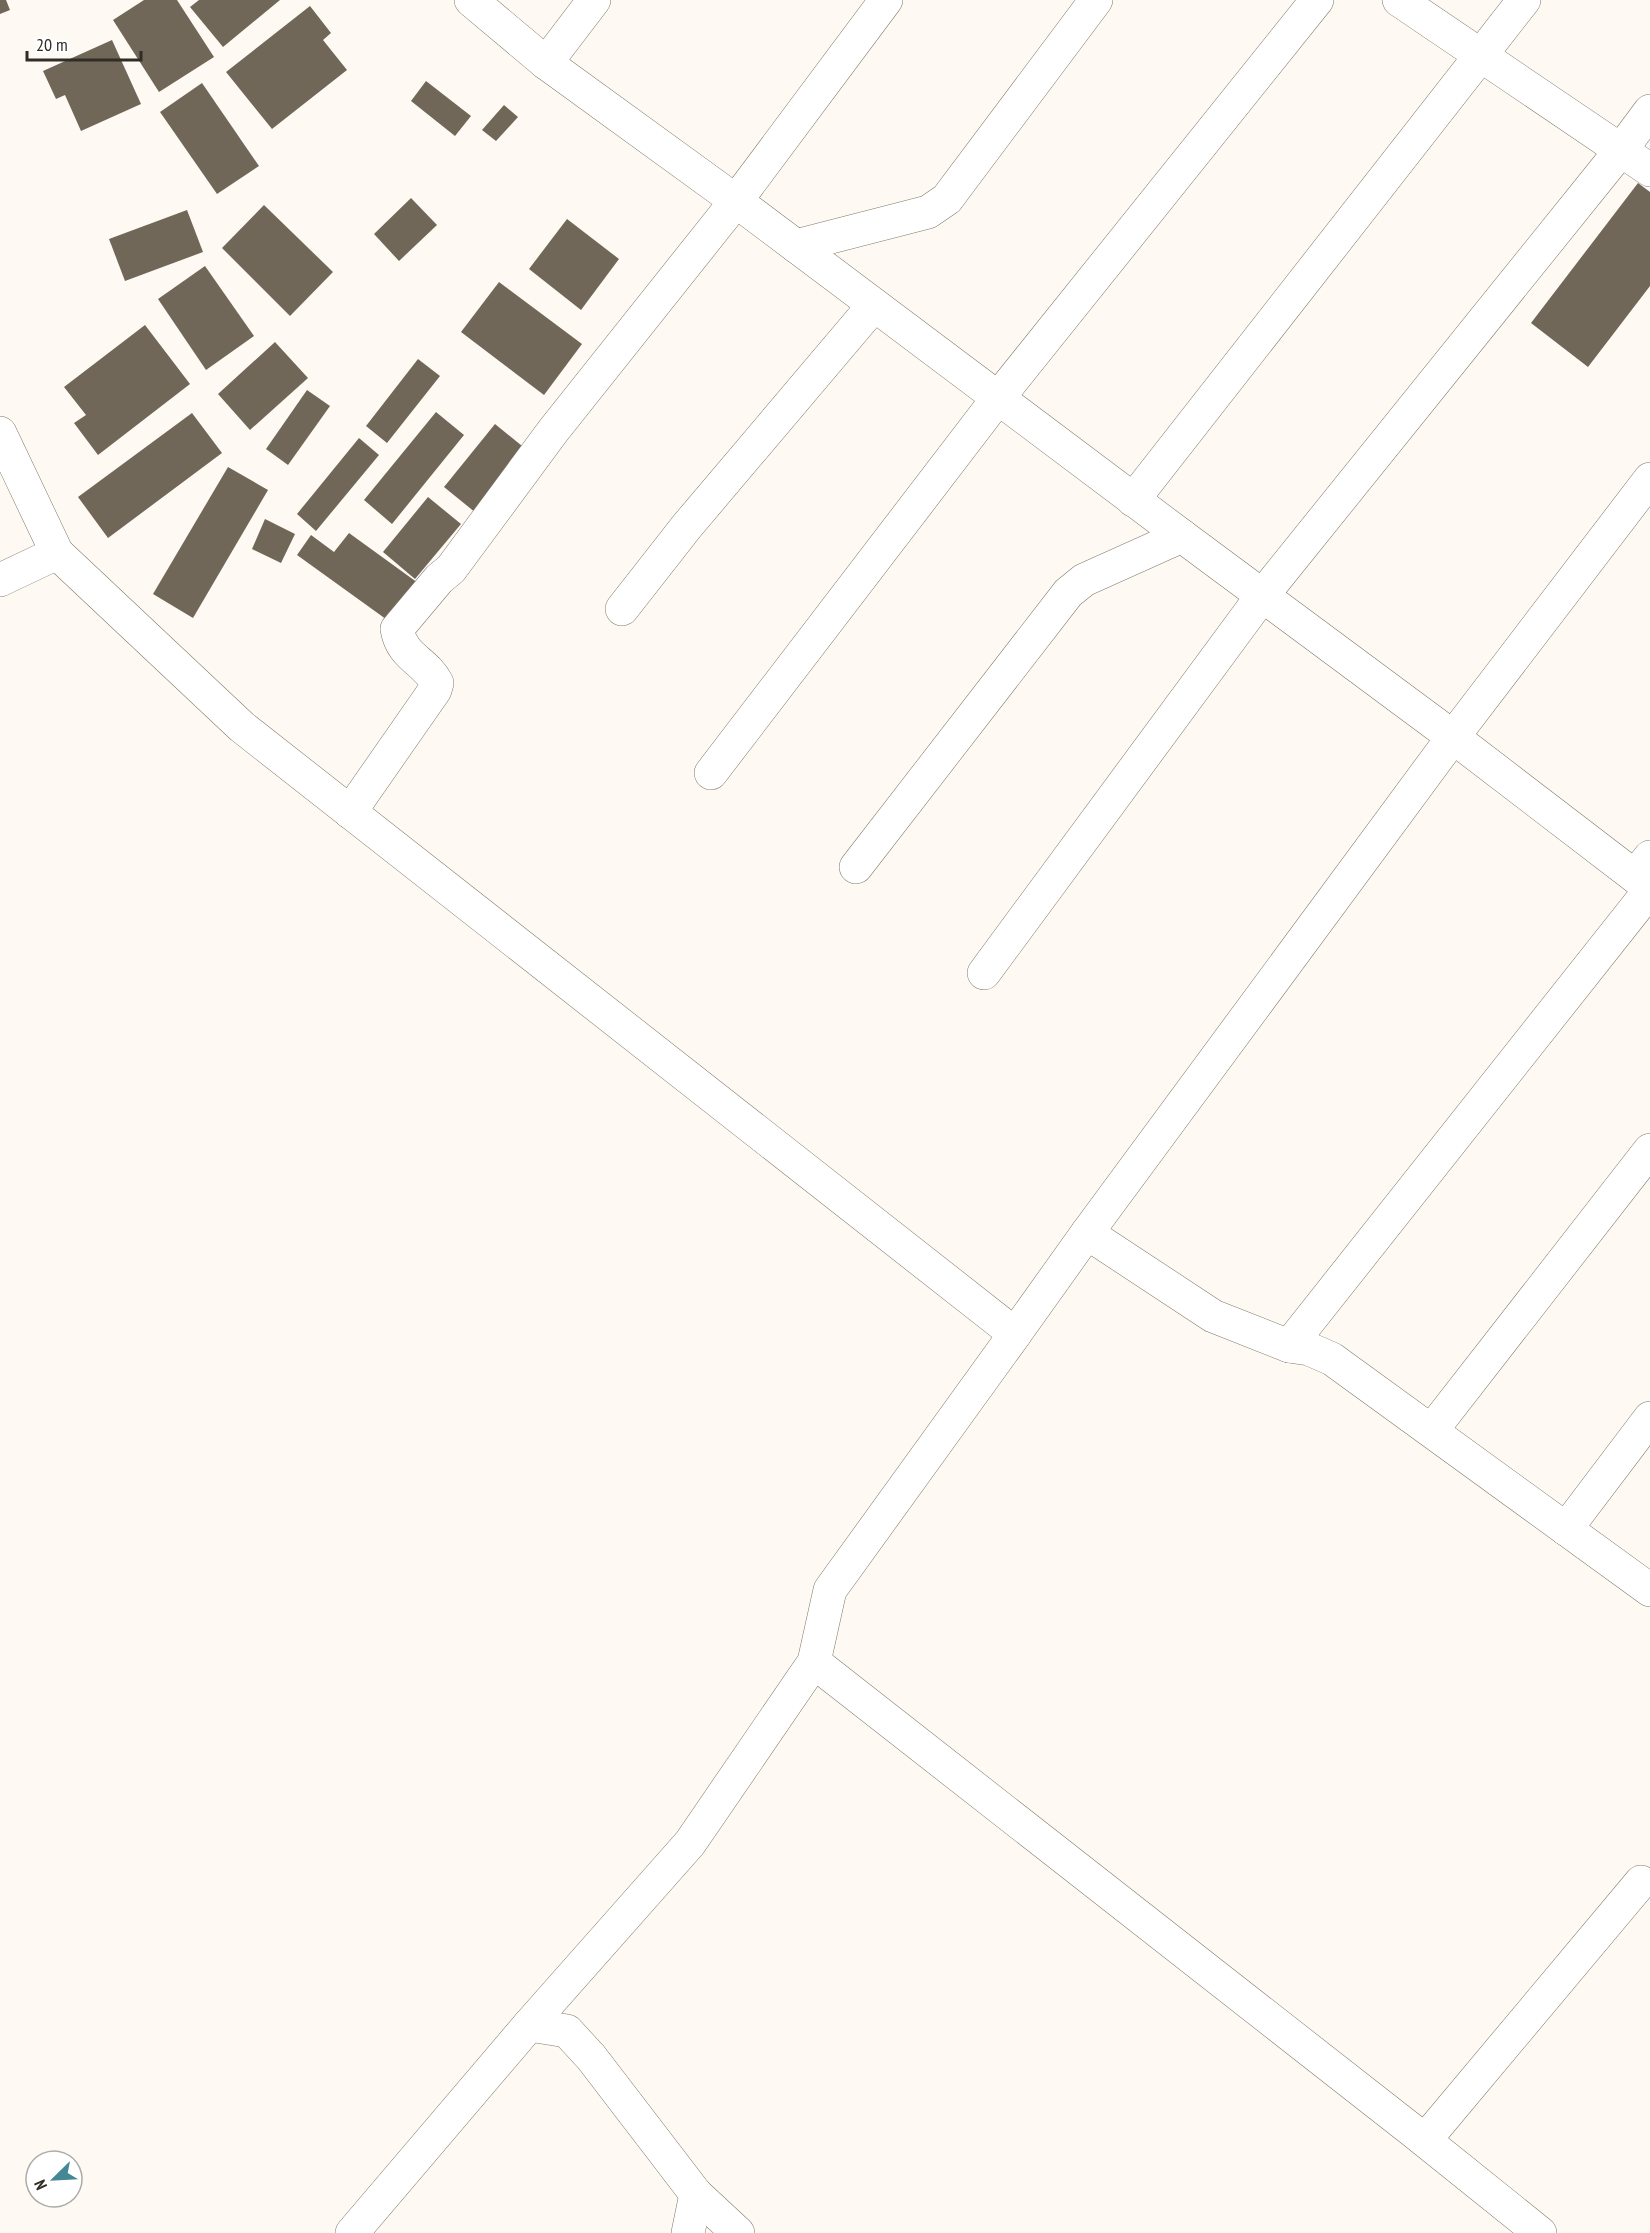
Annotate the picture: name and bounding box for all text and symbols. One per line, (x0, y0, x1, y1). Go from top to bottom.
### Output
scale bar (27, 24, 141, 62)
text: 20 m (36, 33, 68, 56)
north arrow (24, 2149, 84, 2209)
text: N (29, 2177, 51, 2193)

